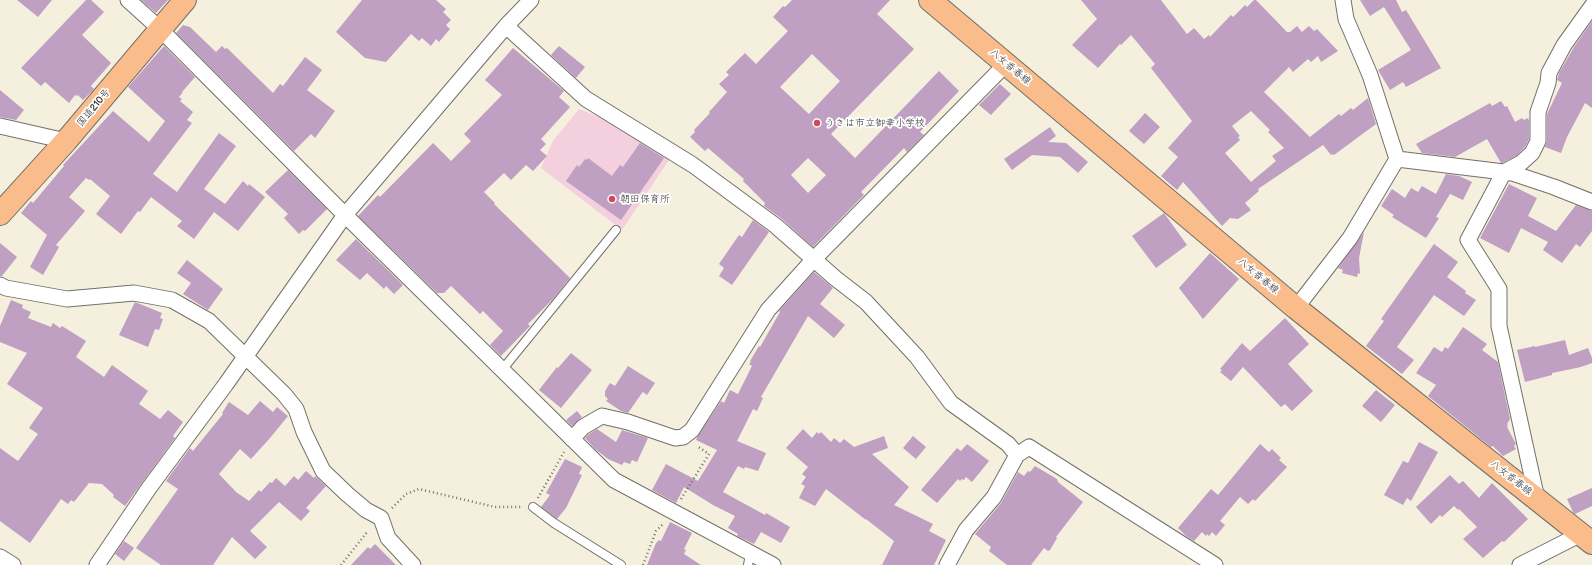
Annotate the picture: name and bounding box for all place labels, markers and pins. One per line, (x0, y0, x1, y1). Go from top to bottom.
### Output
place label: うきは市立御幸小学校 (825, 117, 925, 129)
marker: うきは市立御幸小学校 (812, 118, 822, 128)
place label: 朝田保育所 (620, 193, 670, 205)
marker: 朝田保育所 (607, 194, 617, 204)

